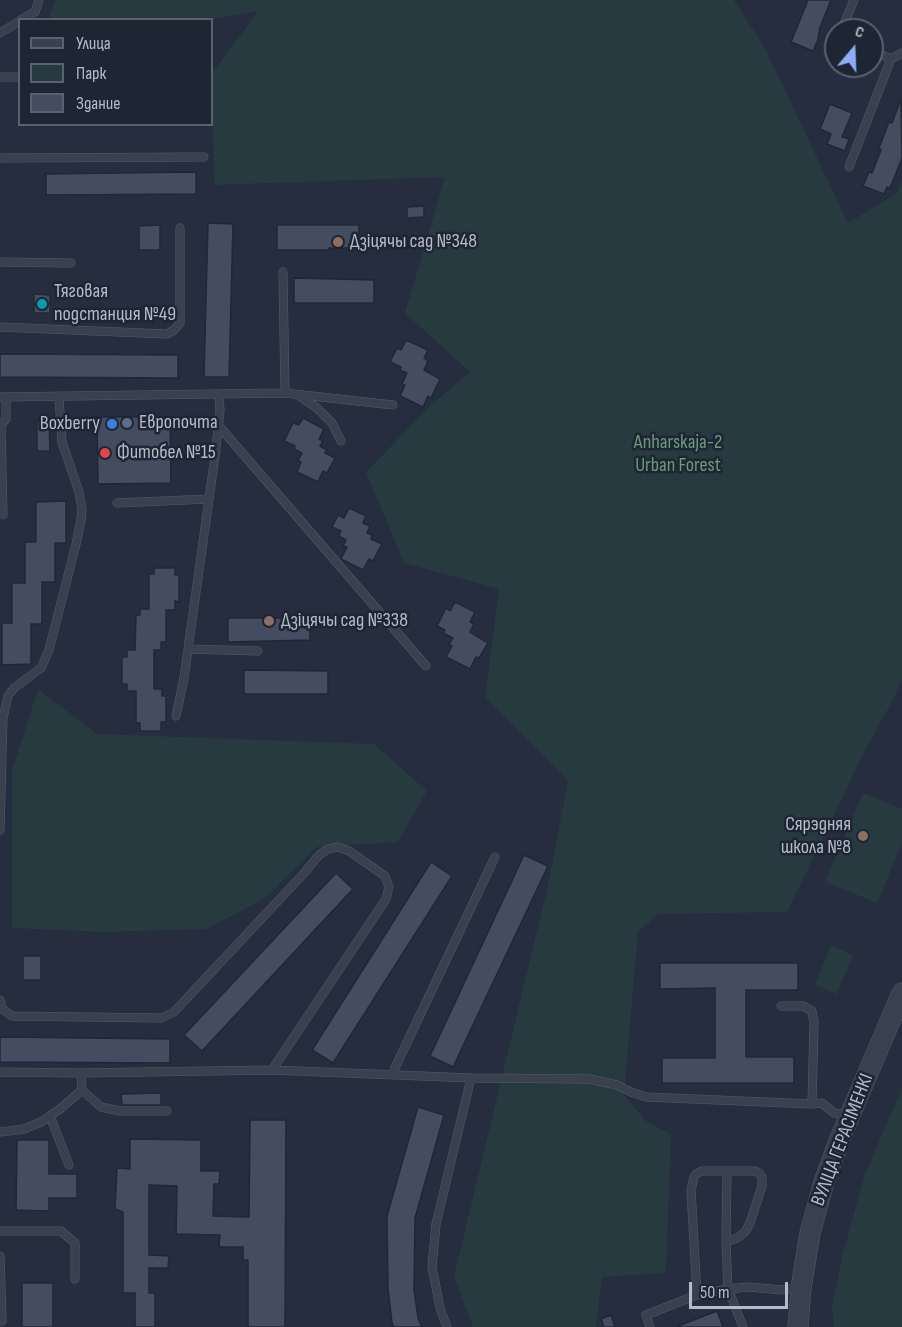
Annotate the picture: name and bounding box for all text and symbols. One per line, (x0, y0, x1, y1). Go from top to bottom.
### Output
legend (18, 18, 213, 126)
north arrow (824, 18, 884, 78)
text: С (852, 22, 866, 43)
text: Улица (76, 33, 111, 54)
text: Парк (76, 63, 106, 84)
text: Здание (76, 93, 121, 114)
place label: Дзіцячы сад №348 (350, 230, 477, 254)
marker: Дзіцячы сад №348 (331, 235, 345, 249)
place label: Тяговая подстанция №49 (54, 280, 176, 327)
marker: Тяговая подстанция №49 (35, 297, 49, 311)
place label: Европочта (139, 411, 218, 435)
place label: Boxberry (40, 412, 100, 436)
marker: Европочта (120, 416, 134, 430)
marker: Boxberry (105, 417, 119, 431)
park label: Anharskaja-2 Urban Forest (634, 431, 722, 478)
place label: Фитобел №15 (117, 441, 216, 465)
marker: Фитобел №15 (98, 446, 112, 460)
place label: Дзіцячы сад №338 (281, 609, 408, 633)
marker: Дзіцячы сад №338 (262, 614, 276, 628)
place label: Сярэдняя школа №8 (781, 813, 851, 860)
marker: Сярэдняя школа №8 (856, 829, 870, 843)
street label: ВУЛІЦА ГЕРАСІМЕНКІ (807, 1070, 879, 1210)
scale bar (692, 1270, 791, 1308)
text: 50 m (700, 1282, 730, 1303)

